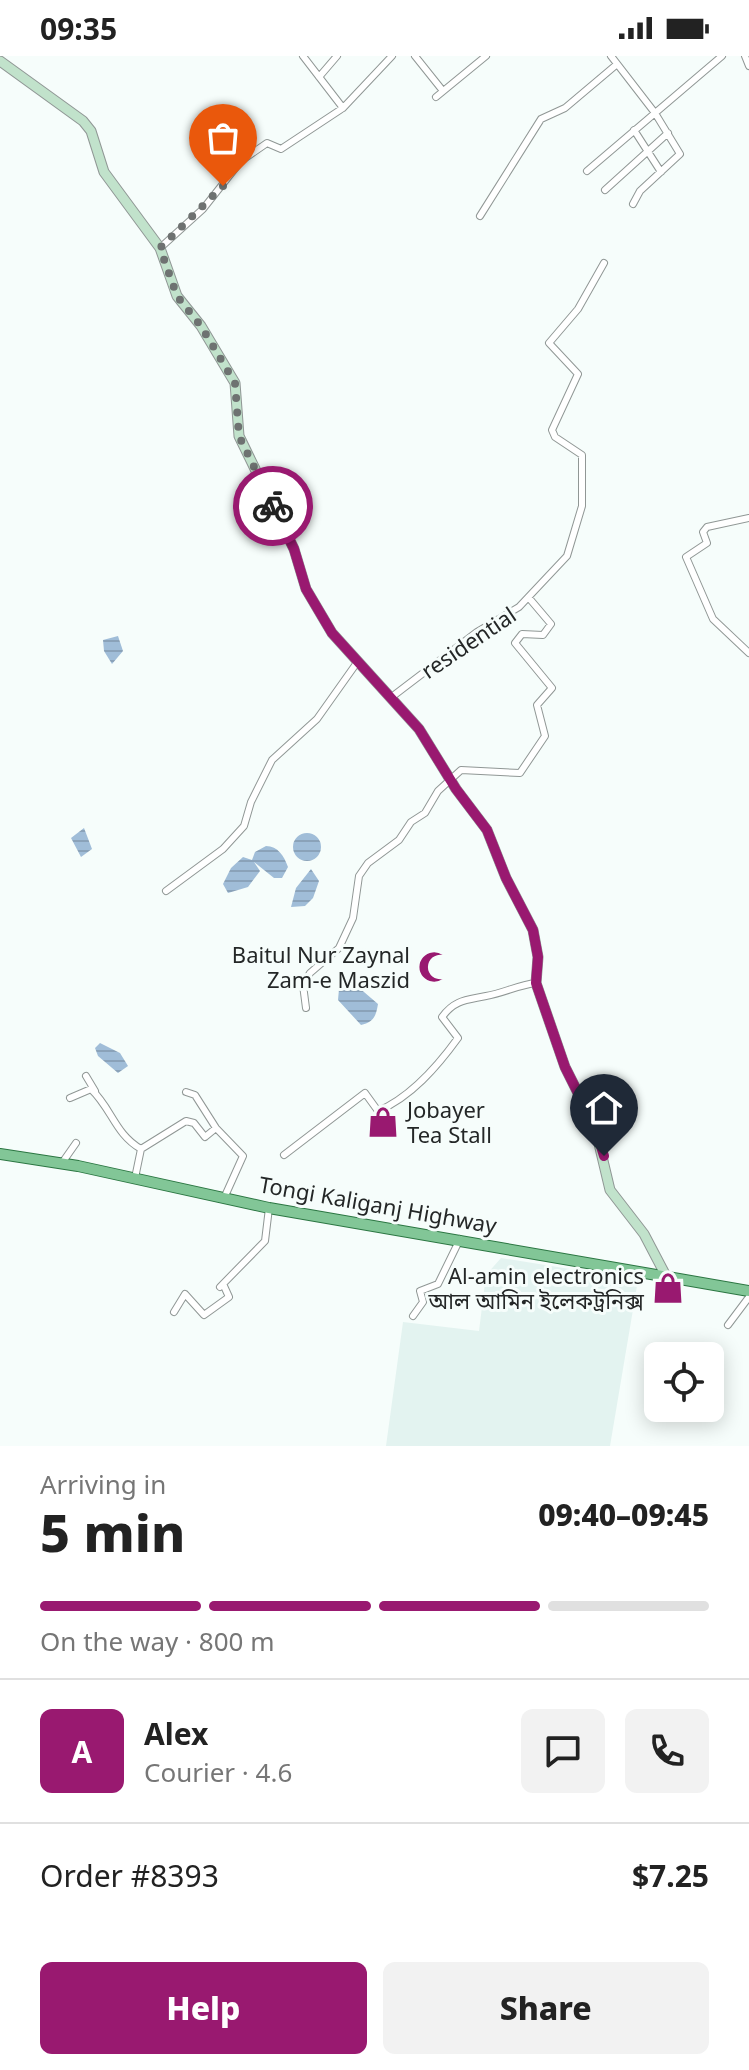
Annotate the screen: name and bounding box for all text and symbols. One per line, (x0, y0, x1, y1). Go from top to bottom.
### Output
text: 09:35 (40, 8, 117, 49)
pin (189, 104, 257, 186)
icon: bag (201, 116, 245, 160)
courier (233, 466, 313, 546)
icon: bike (251, 484, 295, 528)
street label: residential (415, 599, 521, 685)
place label: Baitul Nur Zaynal Zam-e Maszid (232, 939, 410, 994)
mosque icon: Baitul Nur Zaynal Zam-e Maszid (417, 950, 451, 984)
pin (570, 1074, 638, 1156)
icon: home (582, 1086, 626, 1130)
place label: Jobayer Tea Stall (405, 1094, 492, 1149)
shop icon: Jobayer Tea Stall (366, 1105, 400, 1139)
street label: Tongi Kaliganj Highway (257, 1168, 500, 1240)
place label: Al-amin electronics আল আমিন ইলেকট্রনিক্স (428, 1260, 644, 1315)
shop icon: Al-amin electronics আল আমিন ইলেকট্রনিক্স (651, 1271, 685, 1305)
map controls (644, 1342, 724, 1422)
button: locate (644, 1342, 724, 1422)
text: Arriving in (40, 1466, 166, 1502)
text: 09:40–09:45 (538, 1494, 709, 1535)
text: 5 min (40, 1496, 185, 1567)
text: On the way · 800 m (40, 1623, 274, 1659)
button: chat (521, 1709, 605, 1793)
button: phone (625, 1709, 709, 1793)
text: Alex (144, 1713, 208, 1754)
text: A (72, 1731, 92, 1772)
text: Courier · 4.6 (144, 1754, 292, 1790)
text: Order #8393 (40, 1855, 219, 1896)
text: $7.25 (632, 1855, 709, 1896)
button: Help (40, 1962, 367, 2054)
button: Share (383, 1962, 709, 2054)

